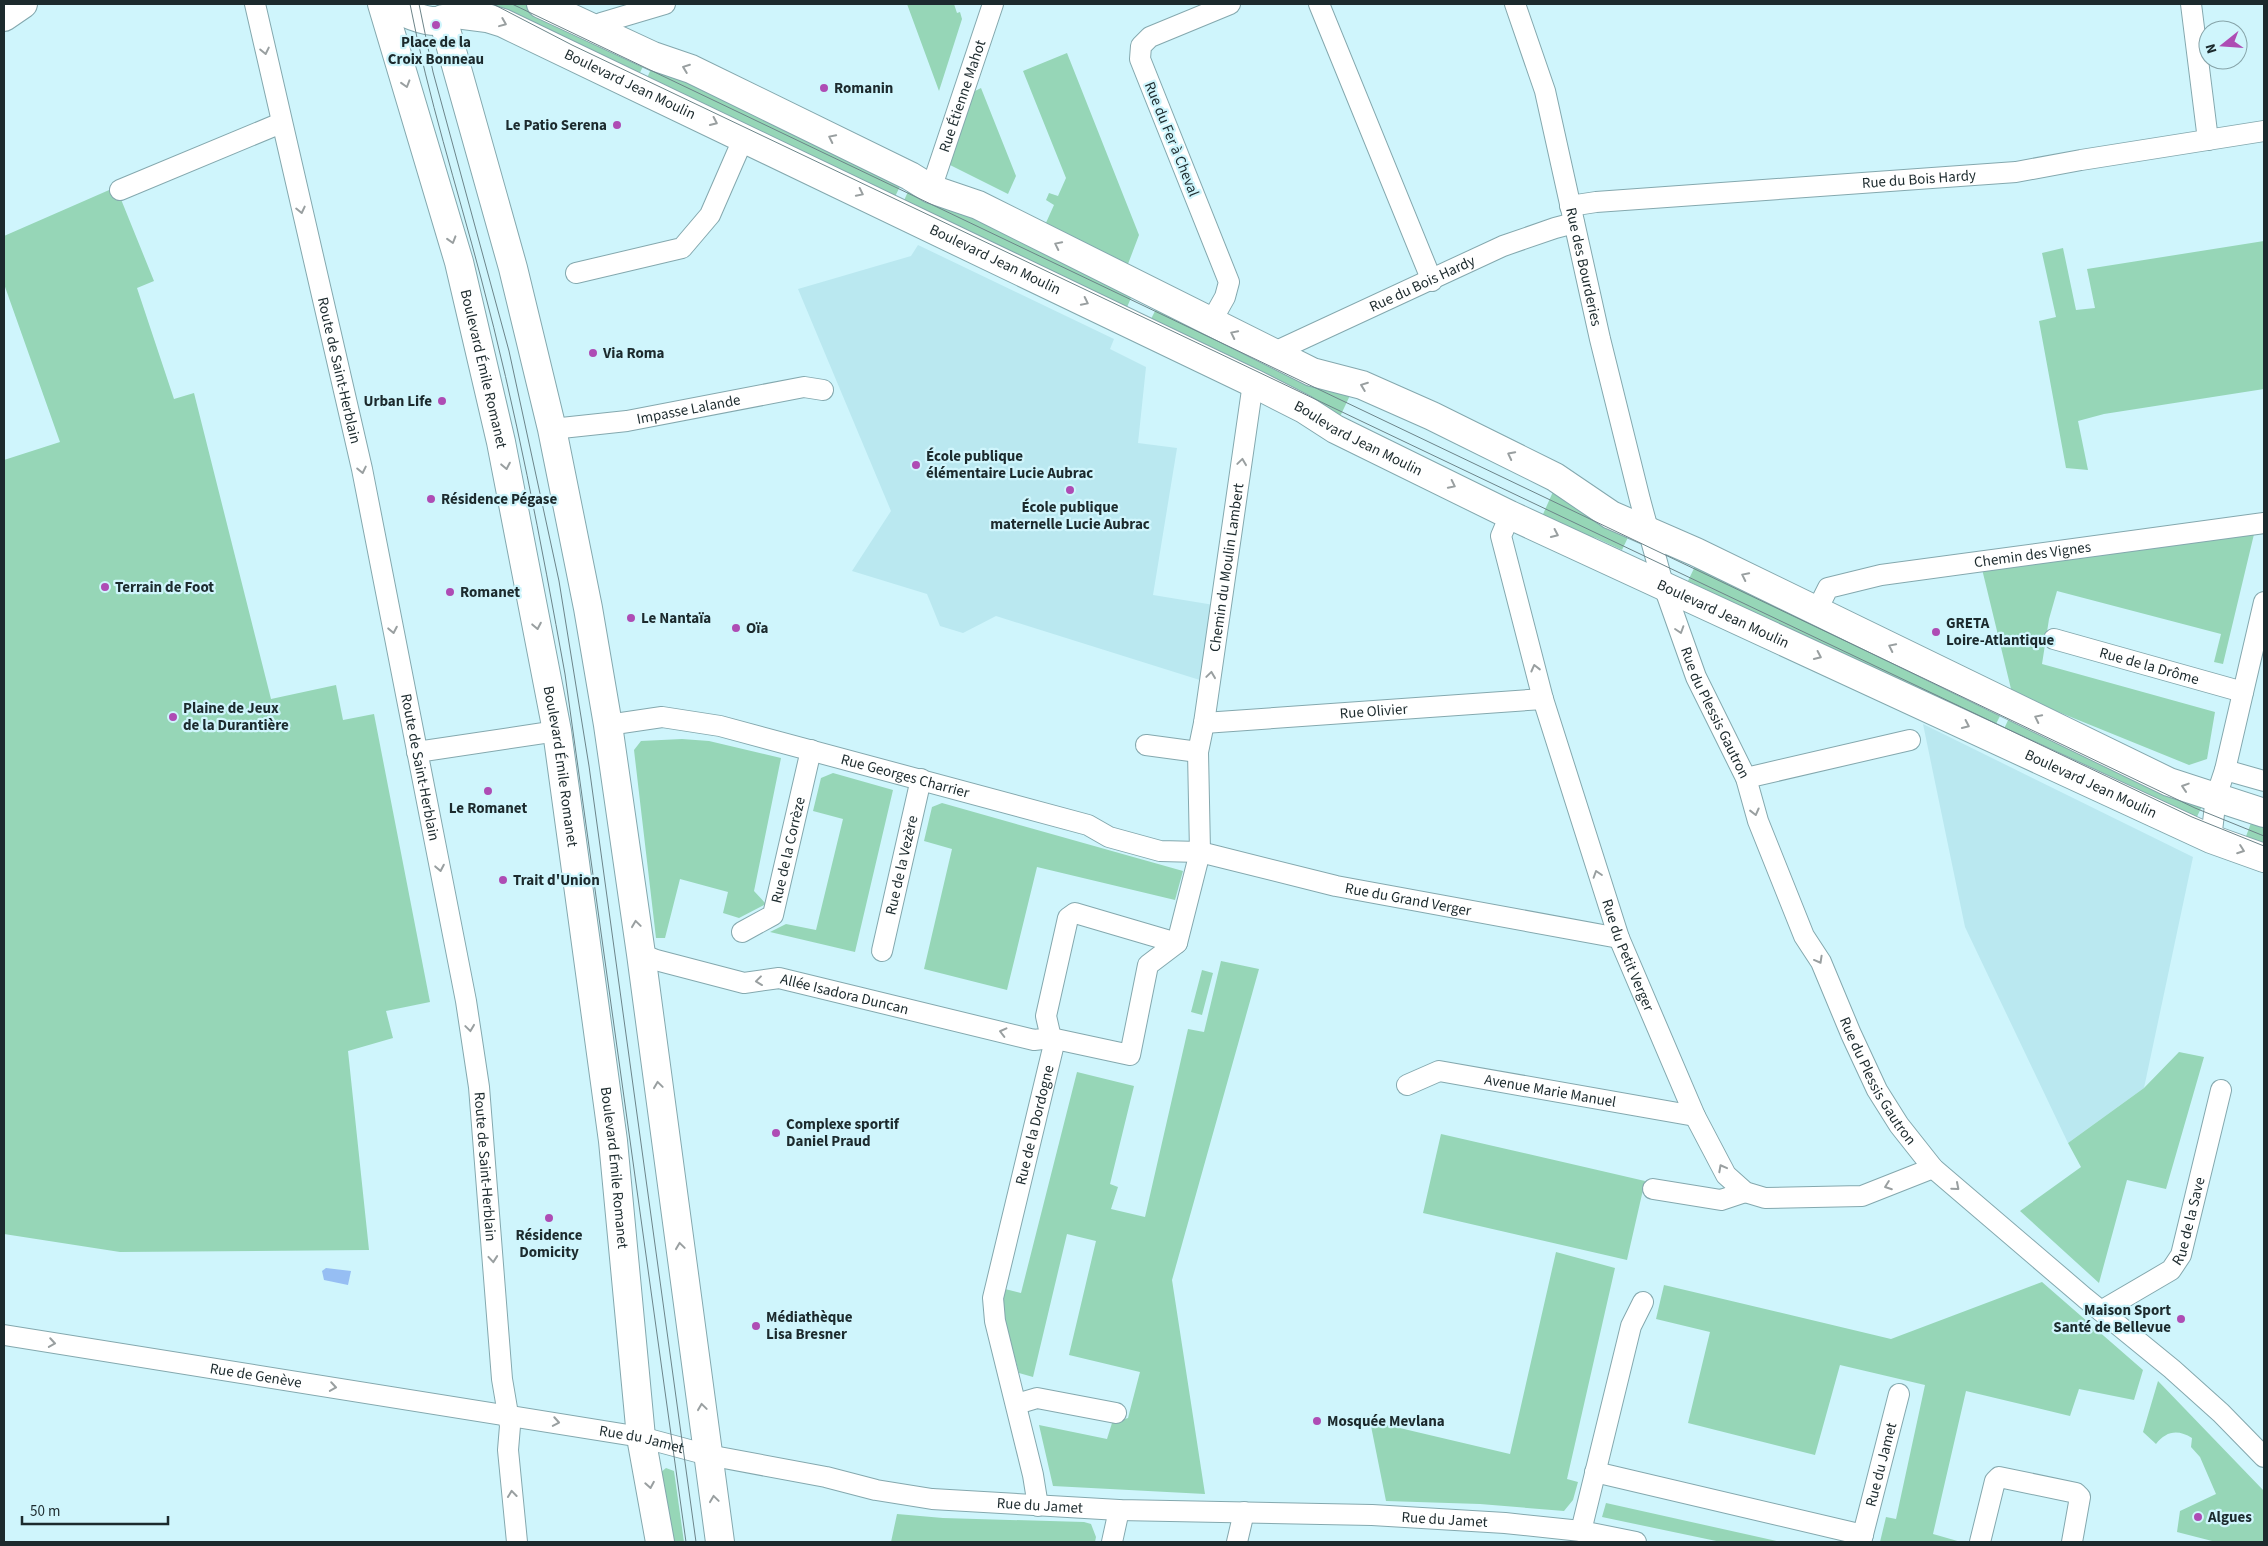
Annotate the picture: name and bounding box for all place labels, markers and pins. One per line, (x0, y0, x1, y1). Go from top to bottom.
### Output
marker: Place de la Croix Bonneau (430, 19, 442, 31)
place label: Place de la Croix Bonneau (388, 32, 484, 70)
place label: Romanin (834, 78, 893, 99)
marker: Romanin (818, 82, 830, 94)
place label: Le Patio Serena (505, 115, 607, 136)
marker: Le Patio Serena (611, 119, 623, 131)
place label: Via Roma (602, 343, 665, 364)
marker: Via Roma (587, 347, 599, 359)
place label: Urban Life (363, 391, 432, 412)
marker: Urban Life (436, 395, 448, 407)
place label: École publique élémentaire Lucie Aubrac (926, 446, 1093, 484)
marker: École publique élémentaire Lucie Aubrac (910, 459, 922, 471)
marker: École publique maternelle Lucie Aubrac (1064, 484, 1076, 496)
place label: Résidence Pégase (441, 489, 557, 510)
marker: Résidence Pégase (425, 493, 437, 505)
place label: École publique maternelle Lucie Aubrac (990, 497, 1150, 535)
place label: Terrain de Foot (115, 577, 214, 598)
marker: Terrain de Foot (99, 581, 111, 593)
place label: Romanet (460, 582, 520, 603)
marker: Romanet (444, 586, 456, 598)
place label: Le Nantaïa (641, 608, 711, 629)
marker: Le Nantaïa (625, 612, 637, 624)
place label: GRETA Loire-Atlantique (1946, 613, 2055, 651)
place label: Oïa (746, 618, 768, 639)
marker: Oïa (730, 622, 742, 634)
marker: GRETA Loire-Atlantique (1930, 626, 1942, 638)
place label: Plaine de Jeux de la Durantière (183, 698, 289, 736)
marker: Plaine de Jeux de la Durantière (167, 711, 179, 723)
marker: Le Romanet (482, 785, 494, 797)
place label: Le Romanet (449, 798, 527, 819)
place label: Trait d'Union (513, 870, 600, 891)
marker: Trait d'Union (497, 874, 509, 886)
place label: Complexe sportif Daniel Praud (786, 1114, 900, 1152)
marker: Complexe sportif Daniel Praud (770, 1127, 782, 1139)
marker: Résidence Domicity (543, 1212, 555, 1224)
place label: Résidence Domicity (516, 1225, 583, 1263)
place label: Maison Sport Santé de Bellevue (2053, 1300, 2171, 1338)
place label: Médiathèque Lisa Bresner (766, 1307, 853, 1345)
marker: Maison Sport Santé de Bellevue (2175, 1313, 2187, 1325)
marker: Médiathèque Lisa Bresner (750, 1320, 762, 1332)
place label: Mosquée Mevlana (1327, 1411, 1445, 1432)
marker: Mosquée Mevlana (1311, 1415, 1323, 1427)
place label: Algues (2207, 1507, 2252, 1528)
marker: Algues (2192, 1511, 2204, 1523)

